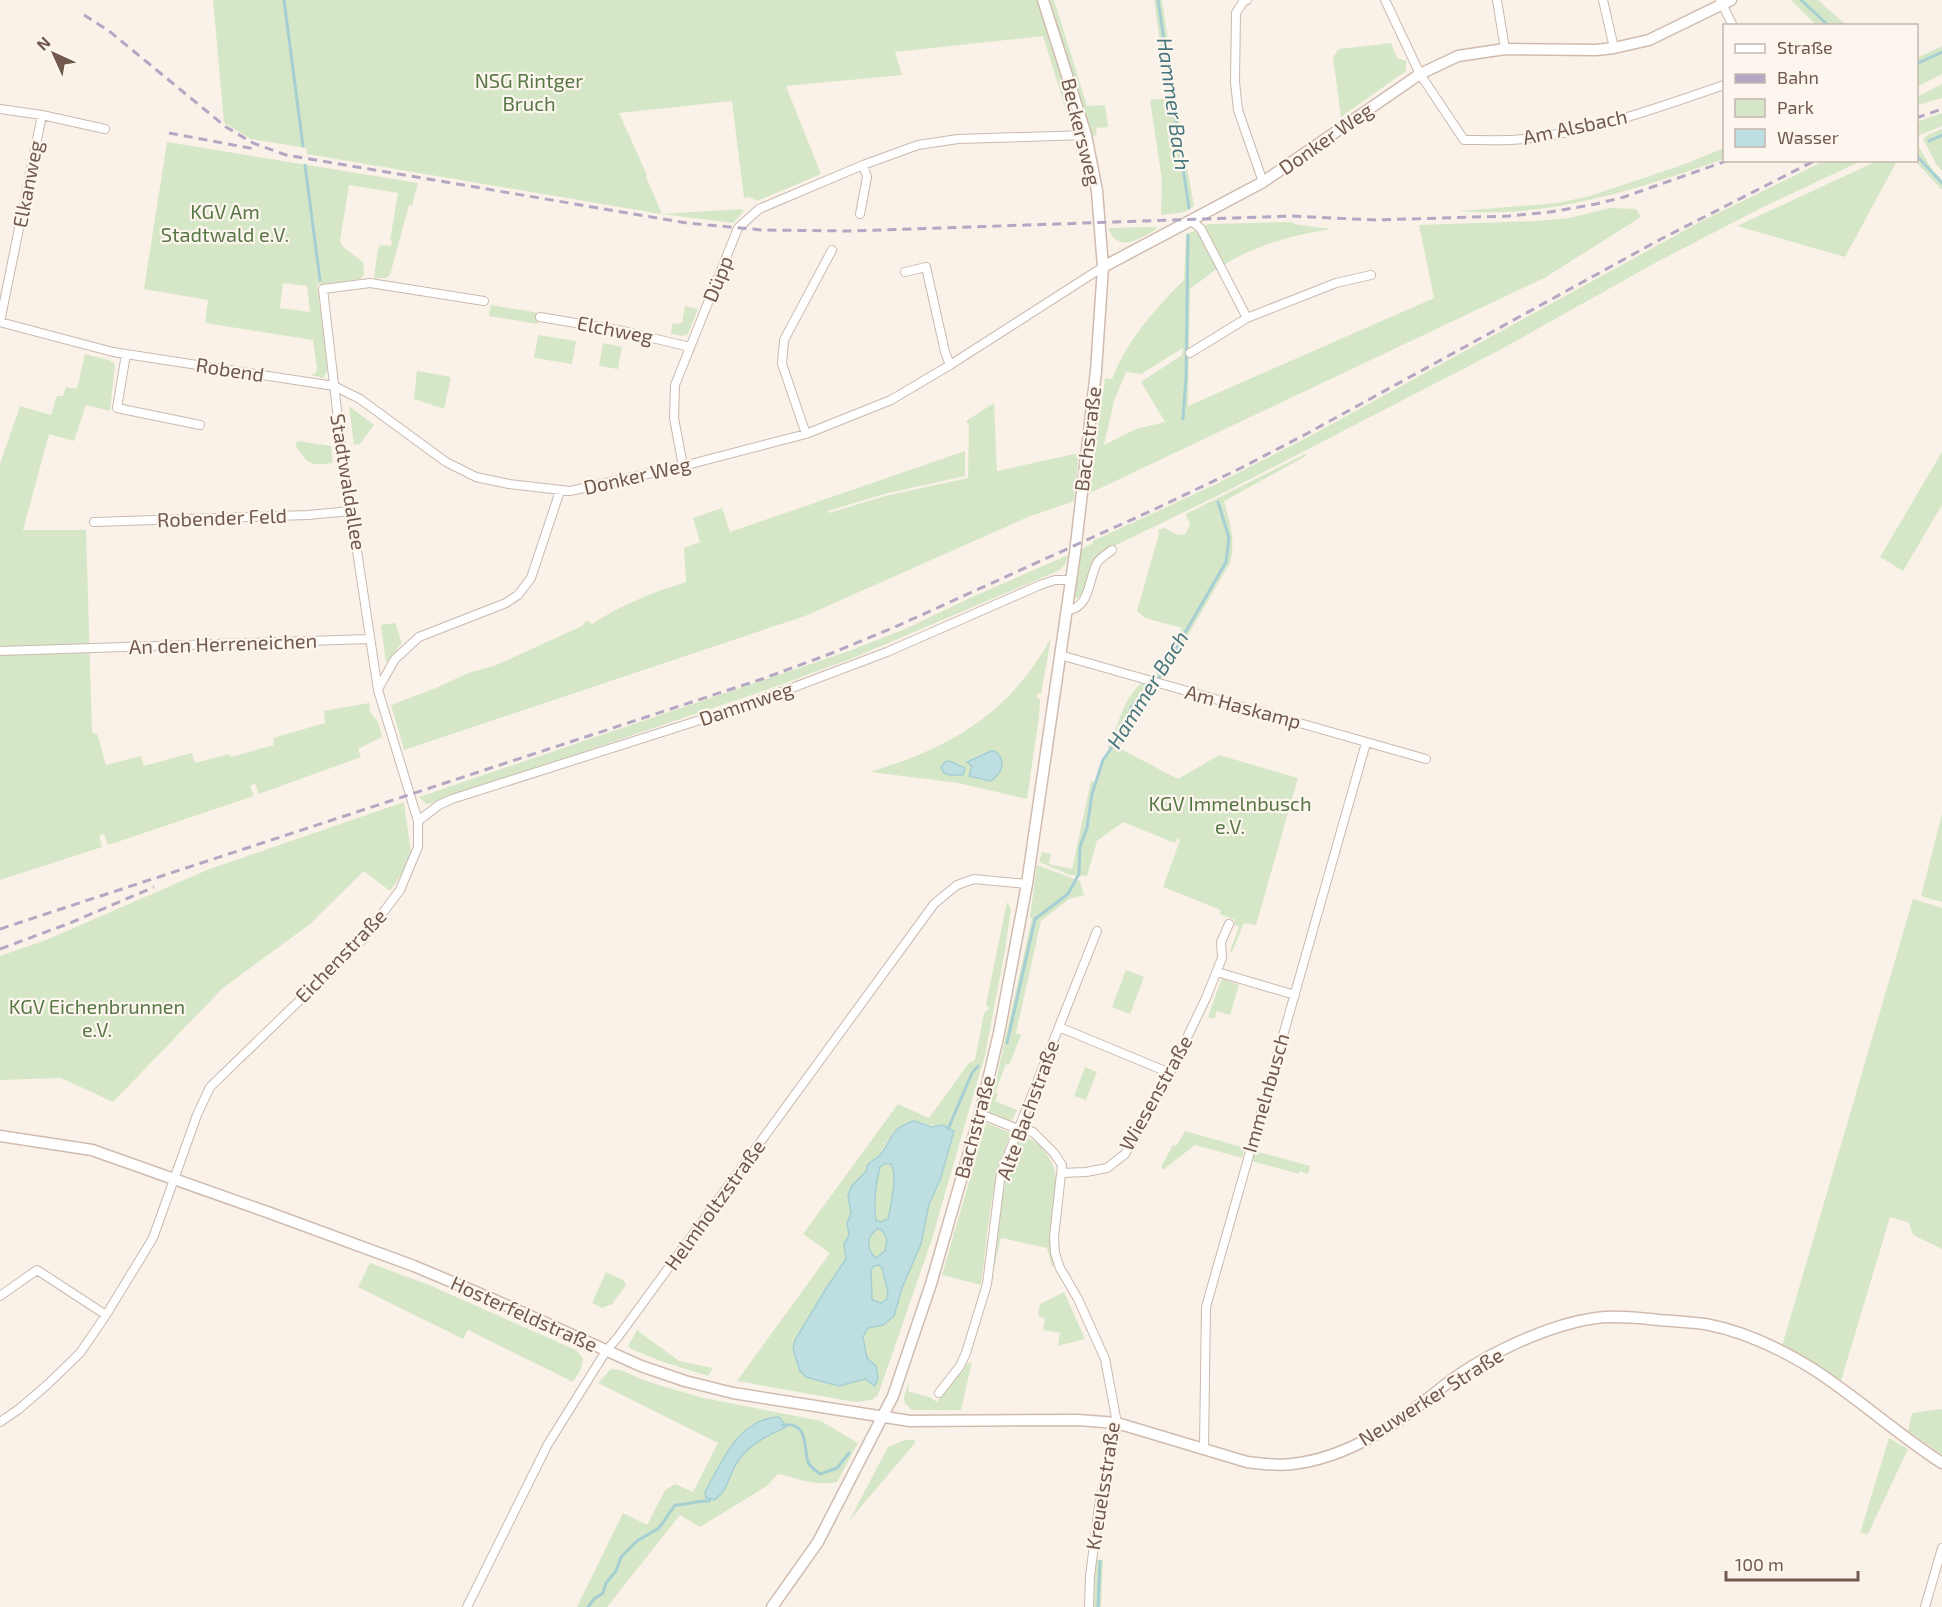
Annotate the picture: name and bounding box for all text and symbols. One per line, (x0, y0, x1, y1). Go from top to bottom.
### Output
north arrow (24, 24, 84, 84)
legend (1723, 24, 1918, 162)
text: N (32, 32, 54, 54)
water label: Hammer Bach (1153, 36, 1196, 172)
text: Straße (1777, 36, 1833, 58)
text: Bahn (1777, 66, 1819, 88)
park label: NSG Rintger Bruch (475, 68, 583, 115)
street label: Beckersweg (1057, 75, 1107, 188)
text: Park (1777, 96, 1814, 118)
street label: Donker Weg (1274, 97, 1377, 179)
street label: Am Alsbach (1520, 103, 1629, 149)
text: Wasser (1777, 126, 1839, 148)
street label: Elkanweg (7, 138, 47, 229)
park label: KGV Am Stadtwald e.V. (161, 199, 289, 246)
street label: Düpp (697, 252, 737, 305)
street label: Elchweg (575, 310, 655, 348)
street label: Robend (194, 352, 266, 386)
street label: Bachstraße (1069, 385, 1105, 493)
street label: Stadtwaldallee (326, 412, 372, 552)
street label: Donker Weg (581, 451, 693, 499)
street label: Robender Feld (156, 503, 287, 531)
water label: Hammer Bach (1101, 626, 1193, 753)
street label: An den Herreneichen (128, 628, 318, 658)
street label: Dammweg (696, 676, 796, 730)
street label: Am Haskamp (1183, 679, 1304, 733)
park label: KGV Immelnbusch e.V. (1148, 791, 1312, 838)
street label: Eichenstraße (290, 903, 391, 1007)
park label: KGV Eichenbrunnen e.V. (9, 994, 185, 1041)
street label: Immelnbusch (1237, 1030, 1294, 1155)
street label: Wiesenstraße (1114, 1031, 1197, 1154)
street label: Alte Bachstraße (991, 1037, 1063, 1183)
street label: Bachstraße (949, 1073, 999, 1181)
street label: Helmholtzstraße (659, 1135, 770, 1274)
street label: Hosterfeldstraße (447, 1270, 601, 1356)
street label: Neuwerker Straße (1354, 1342, 1507, 1450)
street label: Kreuelsstraße (1080, 1420, 1124, 1552)
scale bar (1726, 1544, 1858, 1582)
text: 100 m (1735, 1553, 1784, 1575)

